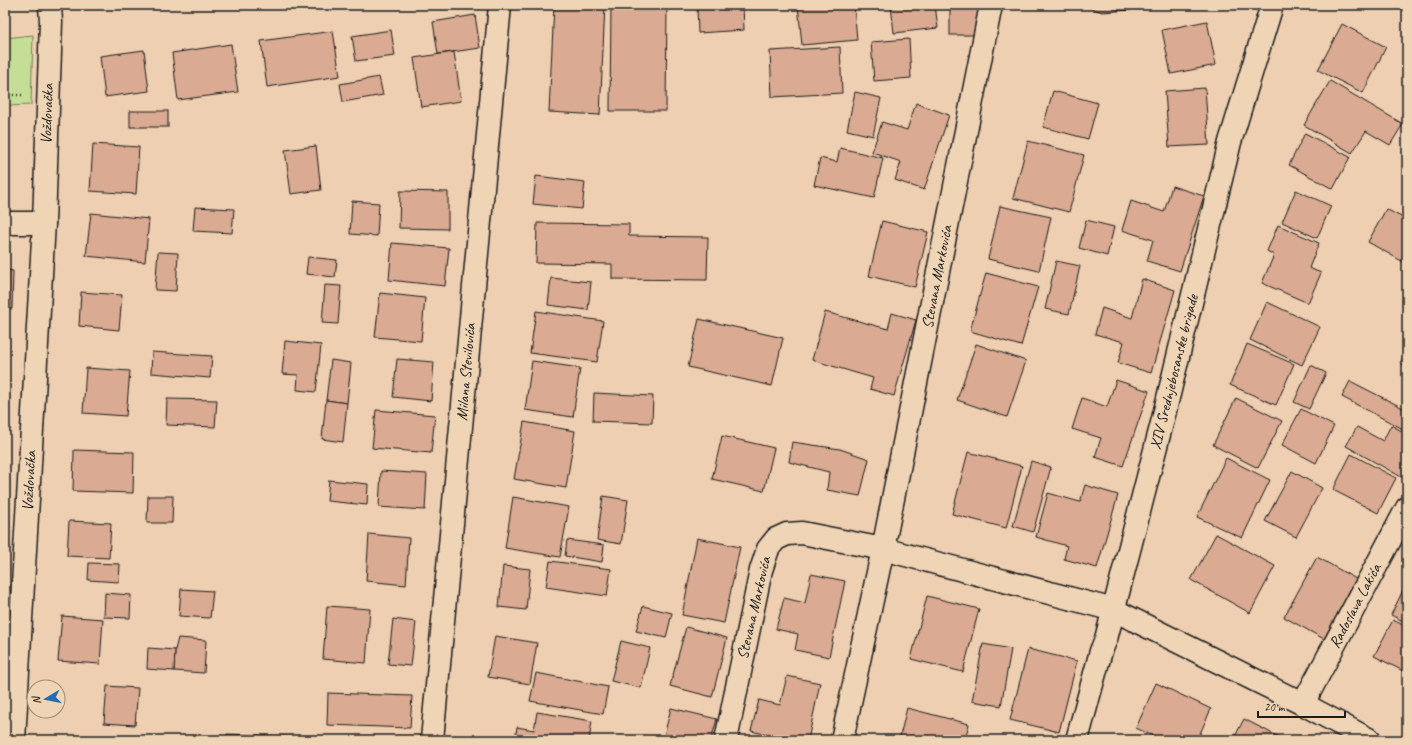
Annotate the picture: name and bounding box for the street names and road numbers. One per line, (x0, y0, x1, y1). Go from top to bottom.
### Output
street label: Voždovačka (36, 83, 58, 144)
street label: Stevana Markovića (917, 223, 957, 330)
street label: XIV Srednjebosanske brigade (1145, 291, 1203, 452)
street label: Milana Stevilovića (452, 322, 480, 421)
street label: Voždovačka (17, 449, 41, 512)
street label: Stevana Markovića (732, 554, 776, 661)
street label: Radoslava Lakića (1324, 559, 1386, 652)

